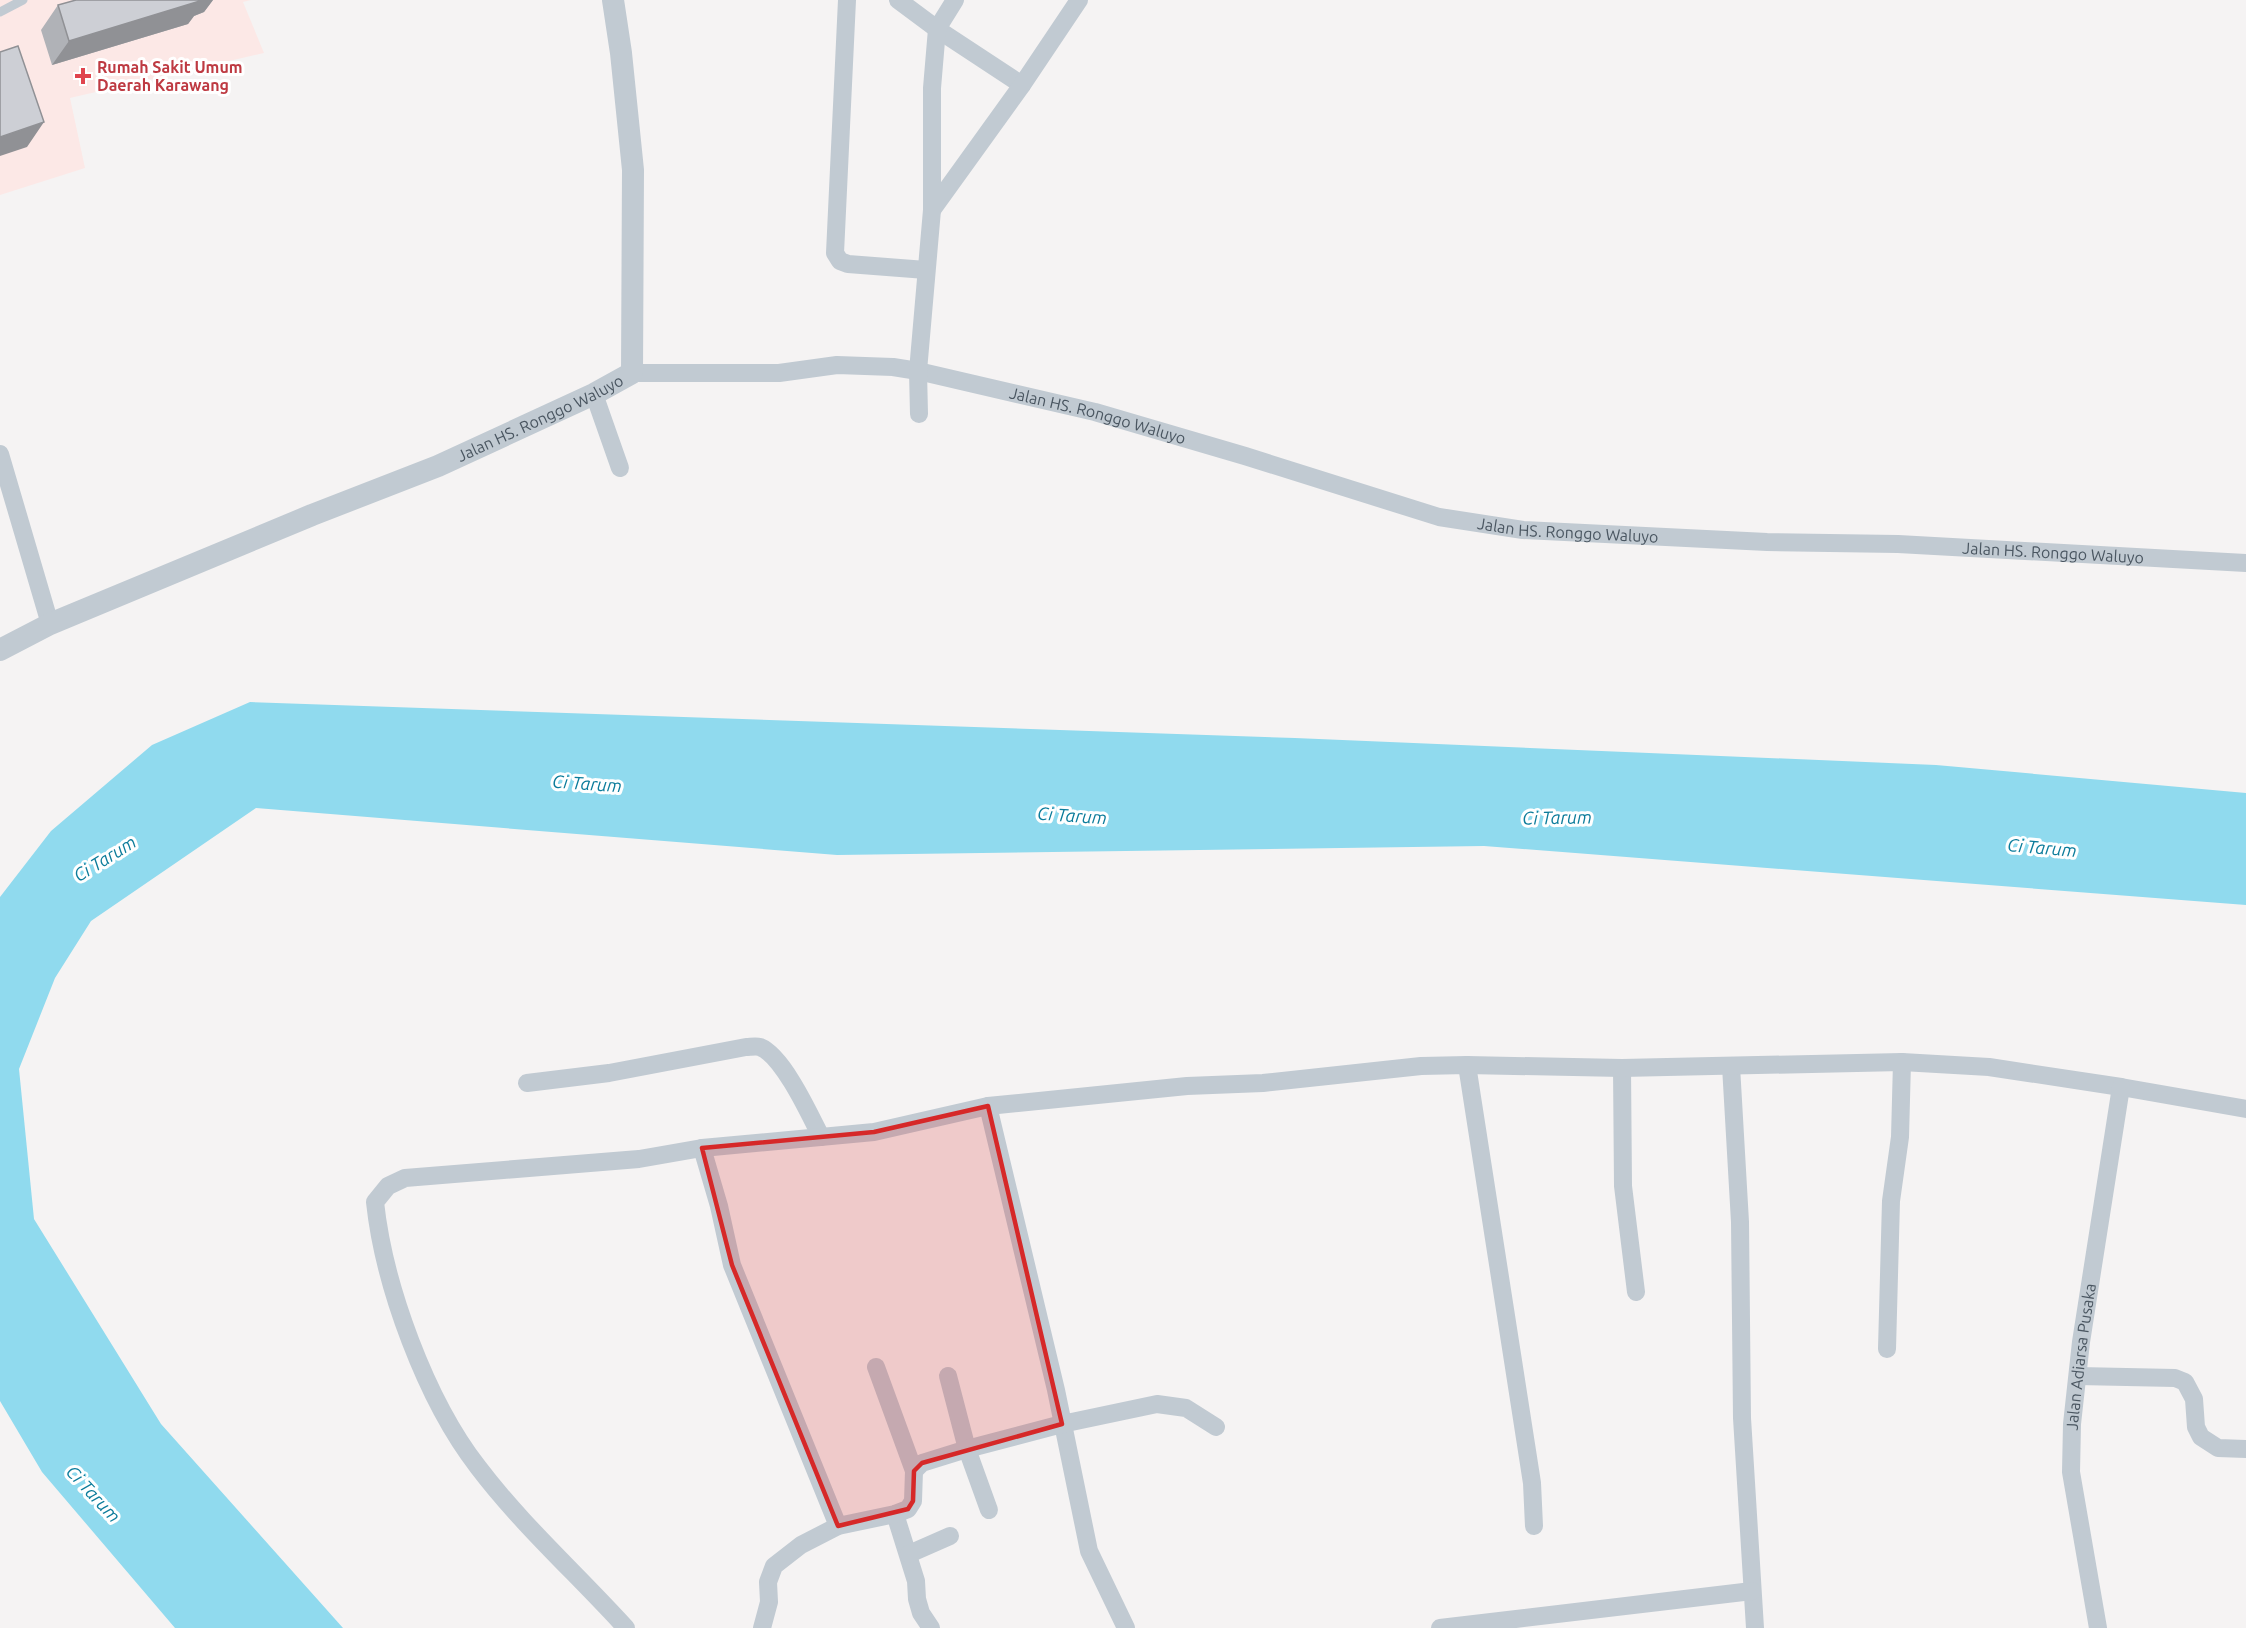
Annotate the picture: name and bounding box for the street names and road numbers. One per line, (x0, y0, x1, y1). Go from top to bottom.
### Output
street label: Jalan HS. Ronggo Waluyo (454, 371, 626, 465)
street label: Jalan HS. Ronggo Waluyo (1008, 383, 1188, 447)
street label: Jalan HS. Ronggo Waluyo (1476, 514, 1659, 546)
street label: Jalan HS. Ronggo Waluyo (1962, 539, 2144, 566)
street label: Jalan Adiarsa Pusaka (2063, 1282, 2099, 1431)

